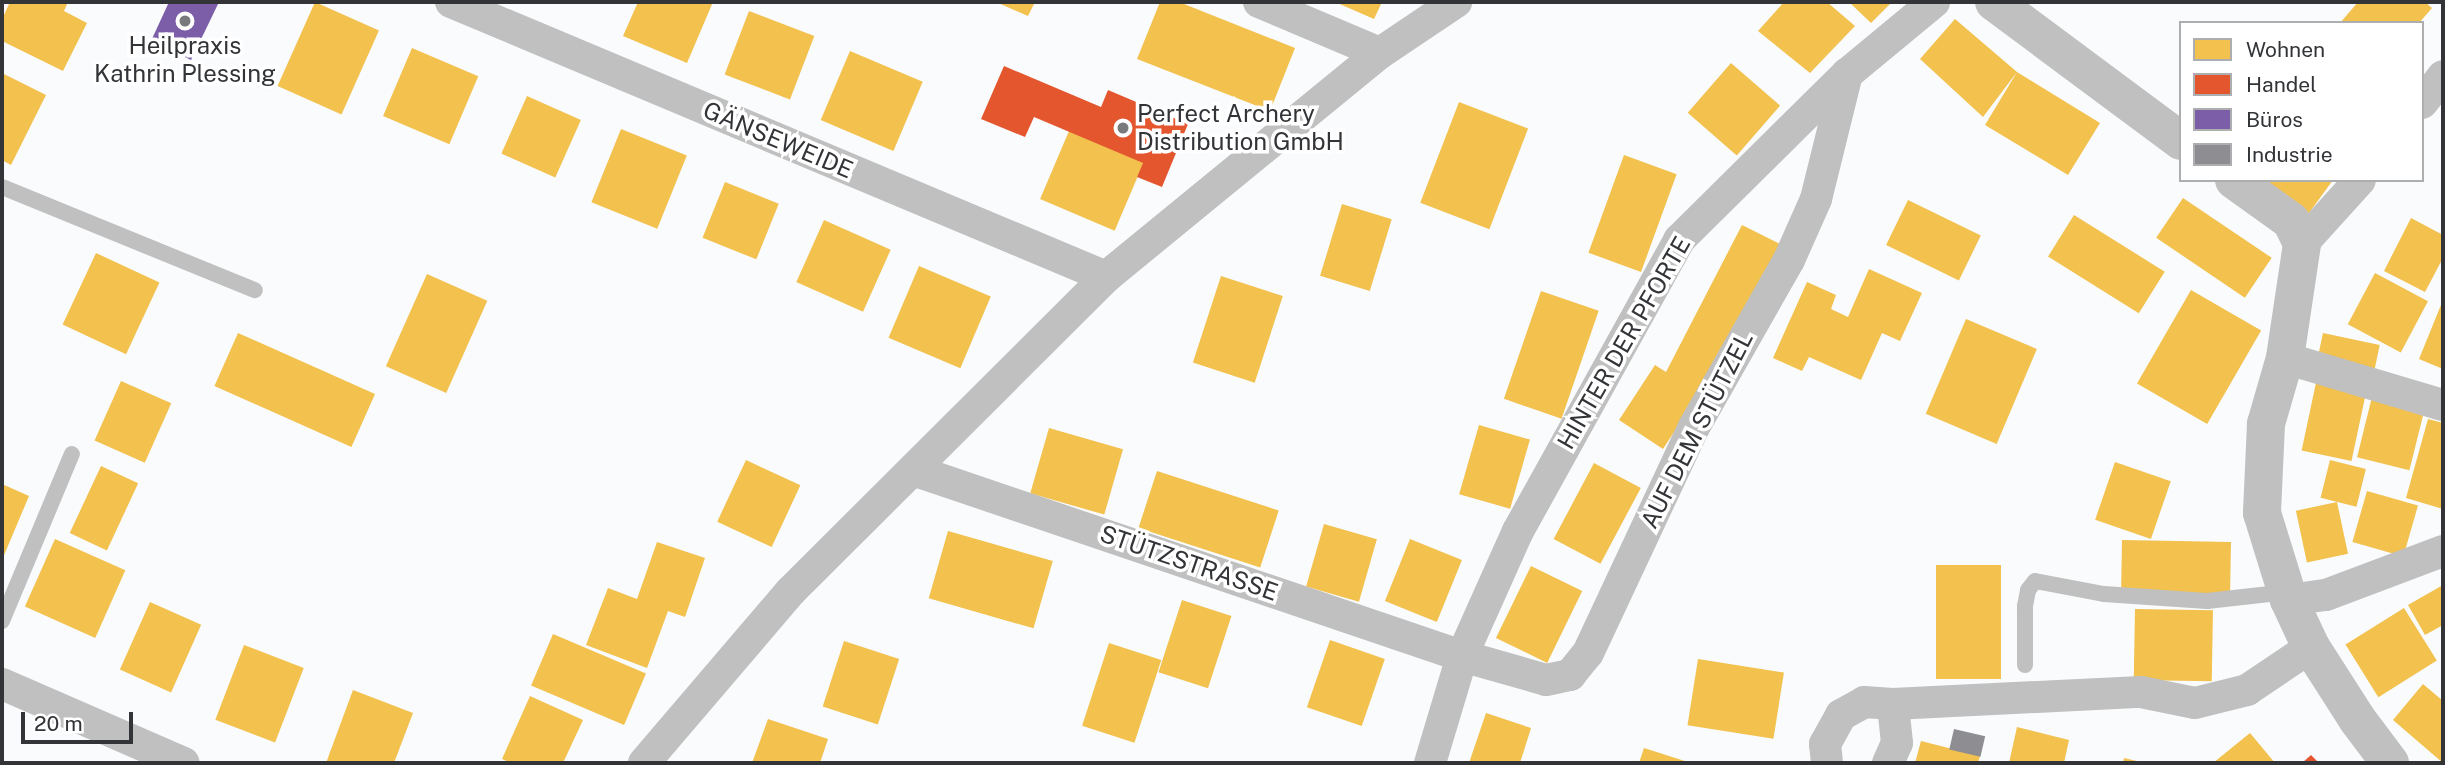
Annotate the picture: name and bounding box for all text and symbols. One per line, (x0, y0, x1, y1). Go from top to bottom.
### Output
marker: Heilpraxis Kathrin Plessing (177, 13, 193, 29)
legend (2179, 21, 2424, 182)
place label: Heilpraxis Kathrin Plessing (94, 32, 276, 88)
text: Wohnen (2246, 37, 2325, 62)
text: Handel (2246, 72, 2317, 97)
street label: GÄNSEWEIDE (699, 95, 857, 185)
place label: Perfect Archery Distribution GmbH (1137, 100, 1344, 156)
text: Büros (2246, 107, 2303, 132)
marker: Perfect Archery Distribution GmbH (1115, 120, 1131, 136)
text: Industrie (2246, 142, 2333, 167)
street label: HINTER DER PFORTE (1551, 232, 1697, 454)
street label: AUF DEM STÜTZEL (1635, 327, 1759, 533)
street label: STÜTZSTRASSE (1096, 519, 1282, 607)
scale bar (24, 698, 136, 742)
text: 20 m (34, 711, 83, 736)

